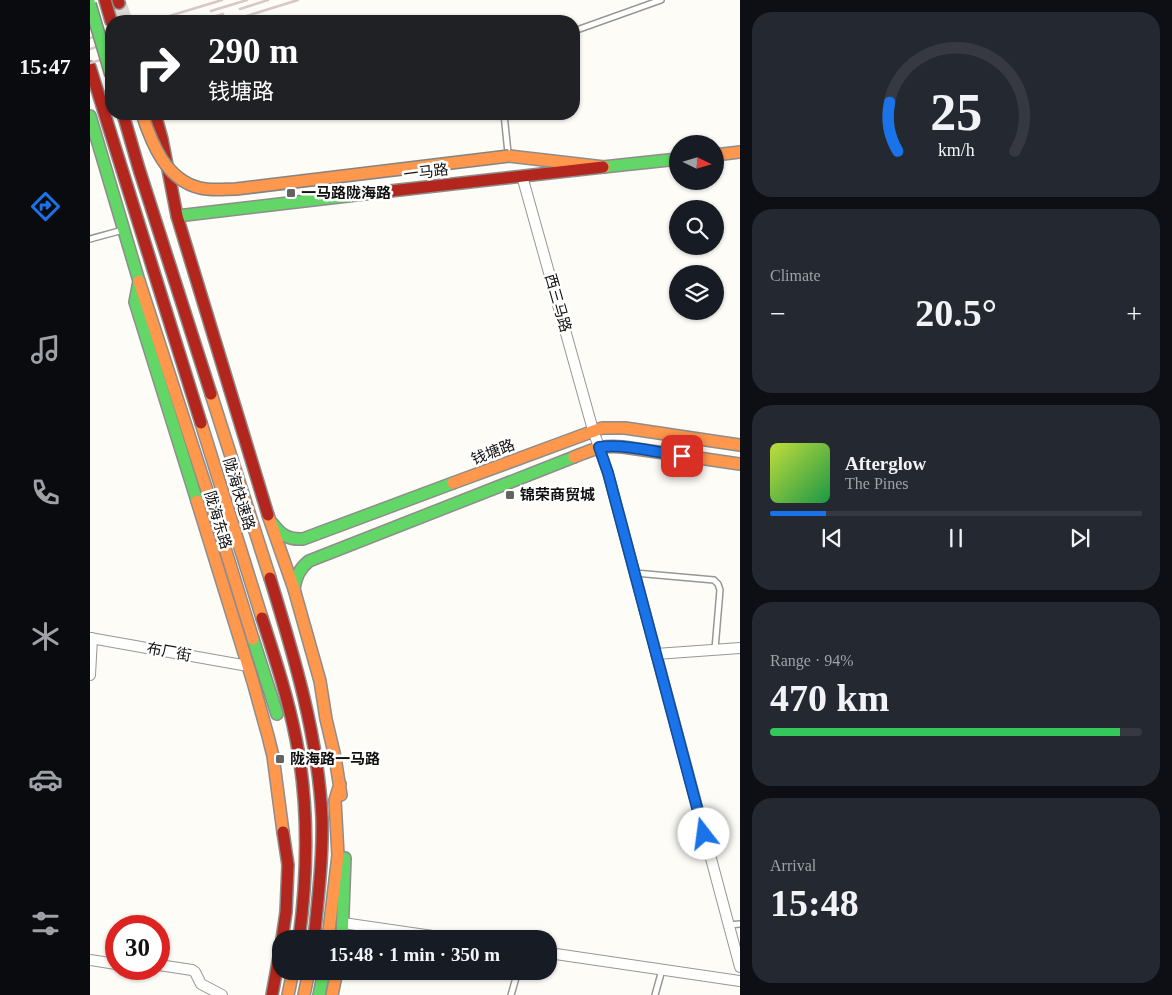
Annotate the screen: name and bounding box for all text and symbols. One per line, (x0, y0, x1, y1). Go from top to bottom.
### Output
text: 290 m (208, 32, 298, 71)
icon: right (125, 35, 190, 100)
text: 15:47 (19, 54, 71, 79)
text: 钱塘路 (208, 79, 274, 104)
text: 25 (930, 84, 982, 141)
north arrow (669, 135, 724, 190)
map controls (669, 135, 724, 320)
text: km/h (938, 140, 974, 160)
street label: 一马路 (403, 161, 449, 183)
place label: 一马路陇海路 (301, 185, 391, 201)
marker: 一马路陇海路 (285, 187, 297, 199)
icon: directions (28, 189, 63, 224)
button: search (669, 200, 724, 255)
button: layers (669, 265, 724, 320)
text: Climate (770, 267, 821, 284)
street label: 西三马路 (542, 272, 574, 334)
text: 20.5° (915, 292, 997, 334)
text: − (770, 298, 786, 329)
text: + (1126, 298, 1142, 329)
icon: music (28, 332, 63, 367)
pin (661, 435, 703, 477)
street label: 钱塘路 (469, 436, 517, 468)
icon: arrive (668, 442, 696, 470)
text: Afterglow (845, 453, 926, 474)
street label: 陇海快速路 (220, 456, 258, 532)
icon: phone (28, 475, 63, 510)
text: The Pines (845, 475, 909, 492)
place label: 锦荣商贸城 (520, 486, 595, 503)
street label: 陇海东路 (202, 489, 234, 551)
marker: 锦荣商贸城 (504, 489, 516, 501)
icon: previous (818, 524, 846, 552)
icon: pause (942, 524, 970, 552)
icon: next (1066, 524, 1094, 552)
icon: climate (28, 619, 63, 654)
street label: 布厂街 (145, 640, 193, 664)
text: Range · 94% (770, 652, 854, 669)
text: 470 km (770, 677, 889, 719)
place label: 陇海路一马路 (290, 751, 380, 767)
marker: 陇海路一马路 (274, 753, 286, 765)
icon: car (28, 762, 63, 797)
position arrow (677, 807, 729, 859)
text: Arrival (770, 857, 816, 874)
text: 15:48 (770, 882, 859, 924)
icon: filters (28, 906, 63, 941)
speed limit sign: 30 (105, 915, 170, 980)
text: 15:48 · 1 min · 350 m (329, 944, 500, 965)

